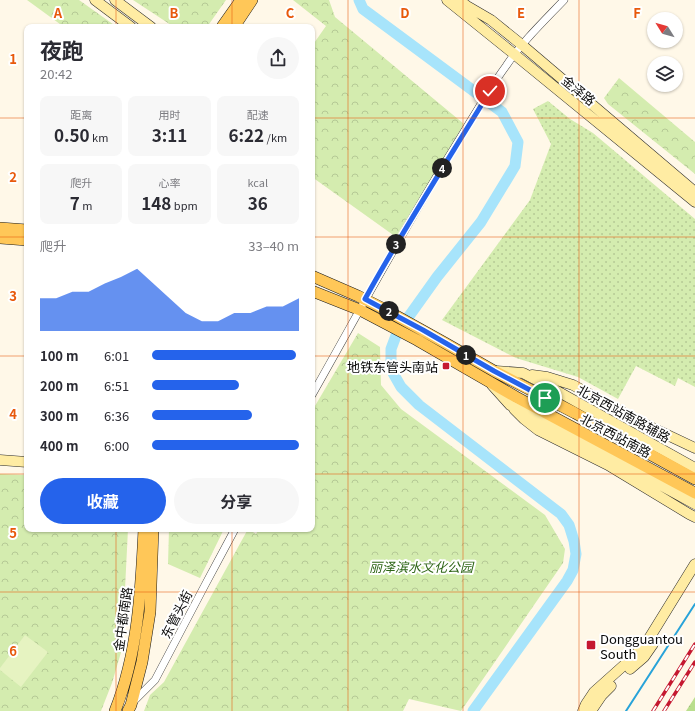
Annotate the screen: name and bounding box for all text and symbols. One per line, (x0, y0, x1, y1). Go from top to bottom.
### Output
text: A (53, 3, 63, 22)
text: B (170, 3, 179, 22)
text: C (286, 3, 295, 22)
text: D (400, 3, 410, 22)
text: E (517, 3, 525, 22)
text: F (633, 3, 641, 22)
north arrow (647, 12, 683, 48)
map controls (647, 12, 683, 92)
text: 夜跑 (40, 33, 84, 65)
button: share (257, 37, 299, 79)
text: 1 (9, 49, 17, 68)
button: layers (647, 56, 683, 92)
text: 20:42 (40, 64, 72, 83)
street label: 金泽路 (558, 70, 600, 110)
pin (473, 74, 507, 108)
icon: check (479, 80, 501, 102)
text: 距离 (70, 106, 92, 122)
text: 用时 (158, 106, 180, 122)
text: 配速 (247, 106, 269, 122)
text: 0.50 (54, 122, 90, 147)
text: 3:11 (152, 122, 187, 147)
text: 6:22 (228, 122, 264, 147)
text: km (90, 129, 108, 145)
text: /km (264, 129, 287, 145)
pin: 4 (432, 158, 452, 178)
text: 4 (439, 160, 445, 176)
text: 2 (9, 167, 17, 186)
text: 爬升 (70, 174, 92, 190)
text: 心率 (158, 174, 180, 190)
text: kcal (248, 174, 268, 190)
text: 7 (70, 190, 80, 215)
text: 148 (141, 190, 171, 215)
text: 36 (248, 190, 268, 215)
text: m (80, 197, 93, 213)
text: bpm (171, 197, 198, 213)
pin: 3 (386, 234, 406, 254)
text: 爬升 (40, 236, 66, 255)
text: 33–40 m (248, 236, 299, 255)
text: 3 (393, 236, 399, 252)
text: 3 (9, 286, 17, 305)
pin: 2 (379, 301, 399, 321)
text: 2 (386, 303, 392, 319)
pin: 1 (456, 345, 476, 365)
text: 100 m (40, 346, 79, 365)
text: 6:01 (104, 346, 129, 365)
text: 1 (463, 347, 469, 363)
place label: 地铁东管头南站 (347, 357, 438, 376)
marker: 地铁东管头南站 (441, 361, 451, 371)
text: 200 m (40, 376, 79, 395)
text: 6:51 (104, 376, 129, 395)
pin (528, 381, 562, 415)
street label: 北京西站南路辅路 (575, 381, 673, 445)
icon: arrive (534, 387, 556, 409)
text: 4 (9, 404, 17, 423)
text: 300 m (40, 406, 79, 425)
text: 6:36 (104, 406, 129, 425)
street label: 北京西站南路 (578, 410, 654, 460)
text: 400 m (40, 436, 79, 455)
text: 6:00 (104, 436, 129, 455)
button: 收藏 (40, 478, 166, 524)
button: 分享 (174, 478, 299, 524)
text: 5 (9, 523, 17, 542)
park label: 丽泽滨水文化公园 (369, 557, 475, 576)
street label: 金中都南路 (108, 585, 136, 653)
street label: 东管头街 (156, 587, 196, 641)
place label: Dongguantou South (600, 629, 683, 663)
marker: Dongguantou South (585, 639, 597, 651)
text: 6 (9, 641, 17, 660)

